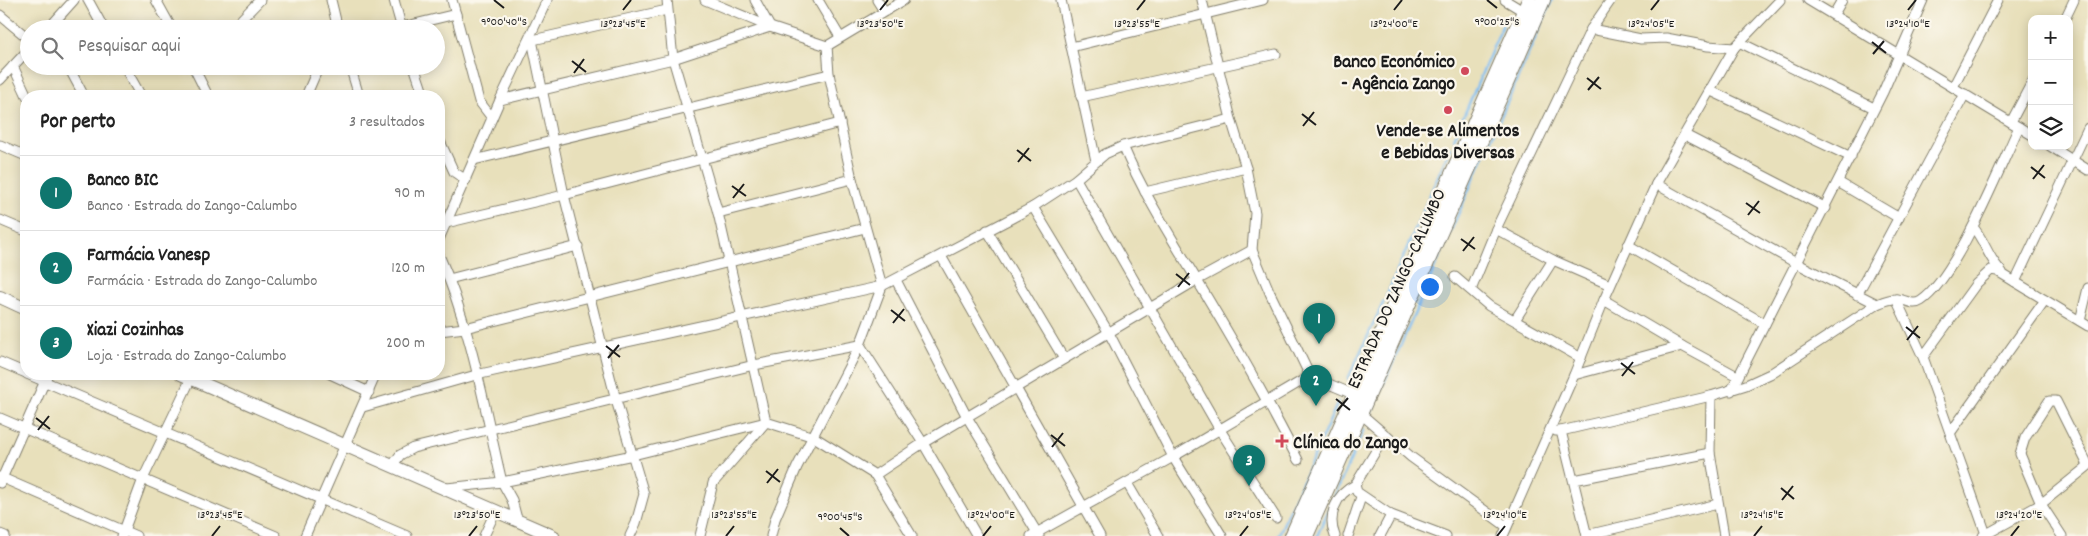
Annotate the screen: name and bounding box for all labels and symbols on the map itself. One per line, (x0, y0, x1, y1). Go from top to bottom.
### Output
text: 9°00'40"S (481, 14, 527, 31)
text: 9°00'25"S (1474, 14, 1520, 31)
text: 13°23'45"E (600, 16, 646, 33)
text: 13°23'50"E (857, 16, 904, 33)
text: 13°23'55"E (1114, 16, 1160, 33)
text: 13°24'00"E (1370, 16, 1418, 33)
text: 13°24'05"E (1628, 16, 1675, 33)
text: 13°24'10"E (1886, 16, 1930, 33)
place label: Banco Económico - Agência Zango (1333, 50, 1456, 99)
marker: Banco Económico - Agência Zango (1459, 65, 1471, 77)
marker: Vende-se Alimentos e Bebidas Diversas (1442, 104, 1454, 116)
place label: Vende-se Alimentos e Bebidas Diversas (1377, 119, 1519, 168)
street label: ESTRADA DO ZANGO-CALUMBO (1342, 185, 1455, 394)
your location (1417, 274, 1443, 300)
pin: 1 (1303, 303, 1335, 344)
pin: 2 (1300, 365, 1332, 406)
place label: Clínica do Zango (1293, 431, 1409, 458)
marker: Clínica do Zango (1275, 434, 1289, 448)
pin: 3 (1233, 445, 1265, 486)
text: 13°23'45"E (197, 507, 243, 524)
text: 13°23'50"E (454, 507, 501, 524)
text: 13°23'55"E (711, 507, 757, 524)
text: 13°24'00"E (967, 507, 1015, 524)
text: 13°24'05"E (1225, 507, 1272, 524)
text: 13°24'10"E (1483, 507, 1527, 524)
text: 13°24'15"E (1741, 507, 1784, 524)
text: 13°24'20"E (1996, 507, 2042, 524)
text: 9°00'45"S (818, 509, 862, 526)

